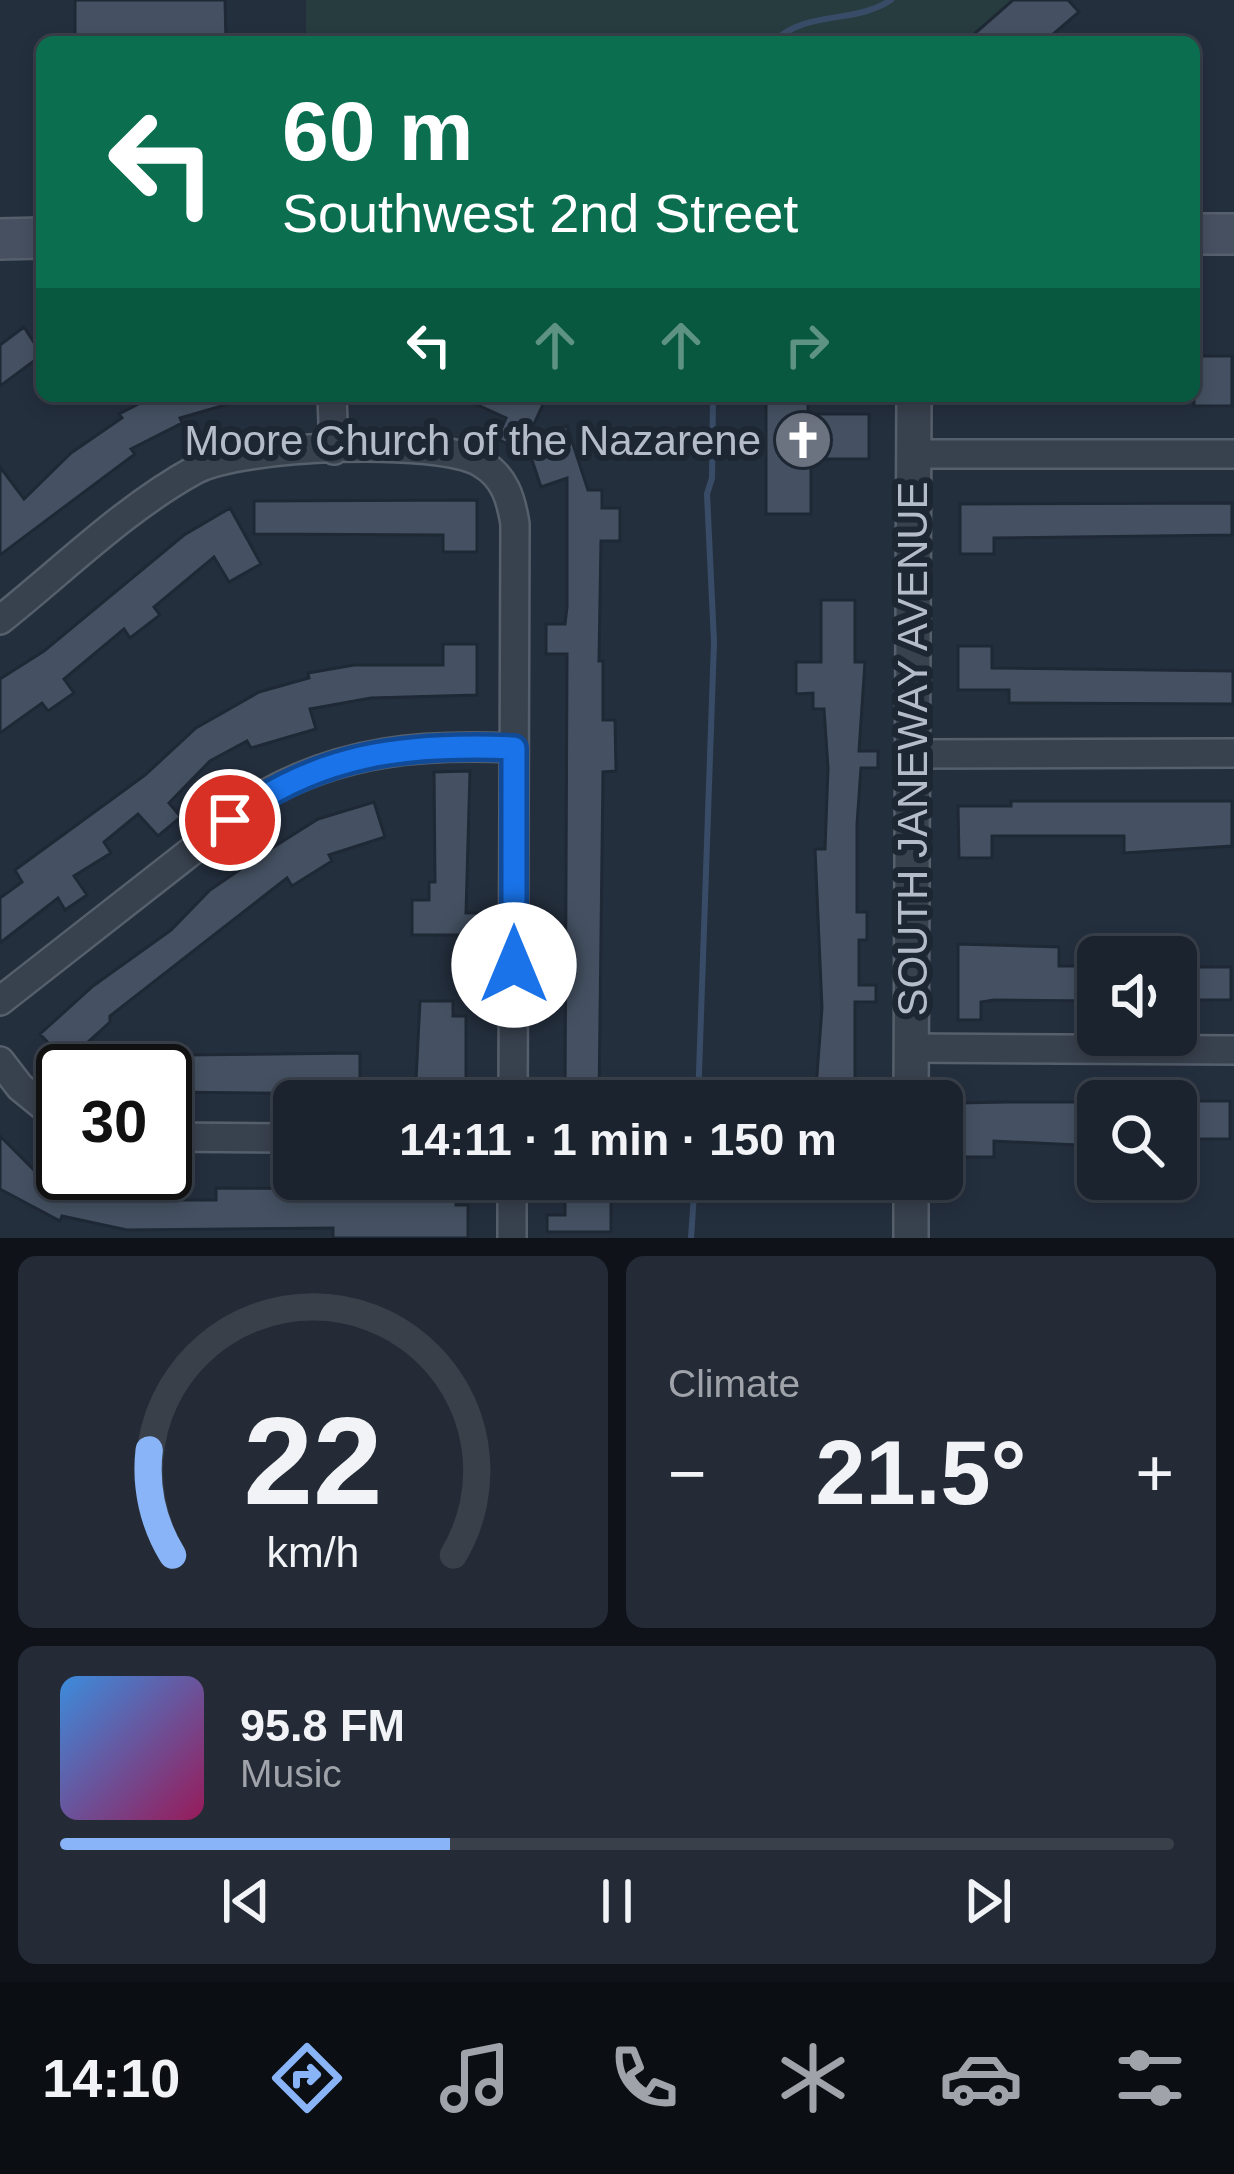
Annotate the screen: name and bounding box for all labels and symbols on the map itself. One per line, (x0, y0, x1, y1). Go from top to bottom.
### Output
church icon: Moore Church of the Nazarene (772, 409, 834, 471)
place label: Moore Church of the Nazarene (184, 417, 761, 464)
street label: SOUTH JANEWAY AVENUE (889, 481, 936, 1017)
pin (179, 769, 281, 871)
position arrow (451, 902, 577, 1028)
speed limit sign: 30 (36, 1044, 192, 1200)

